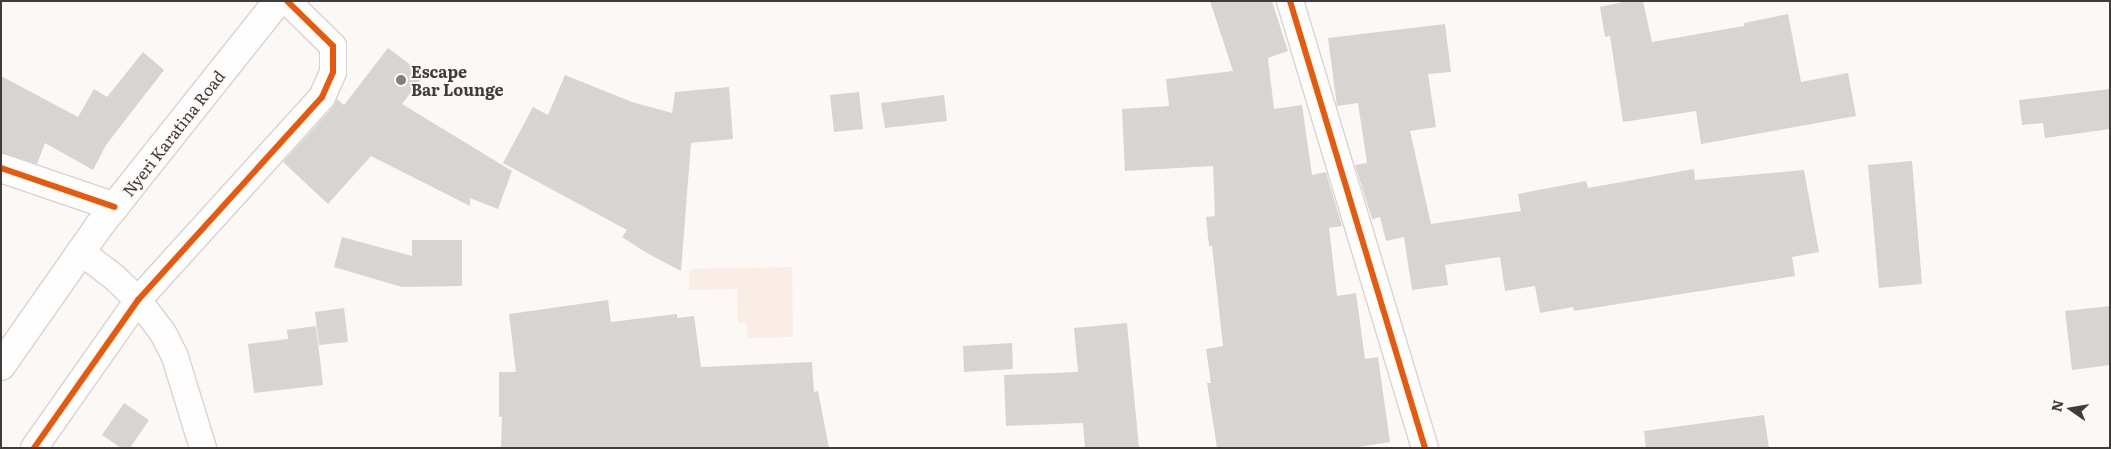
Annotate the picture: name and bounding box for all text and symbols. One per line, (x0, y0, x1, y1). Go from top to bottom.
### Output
place label: Escape Bar Lounge (411, 61, 503, 99)
street label: Nyeri Karatina Road (118, 66, 228, 200)
marker: Escape Bar Lounge (395, 74, 407, 86)
north arrow (2046, 384, 2096, 434)
text: N (2045, 398, 2067, 414)

